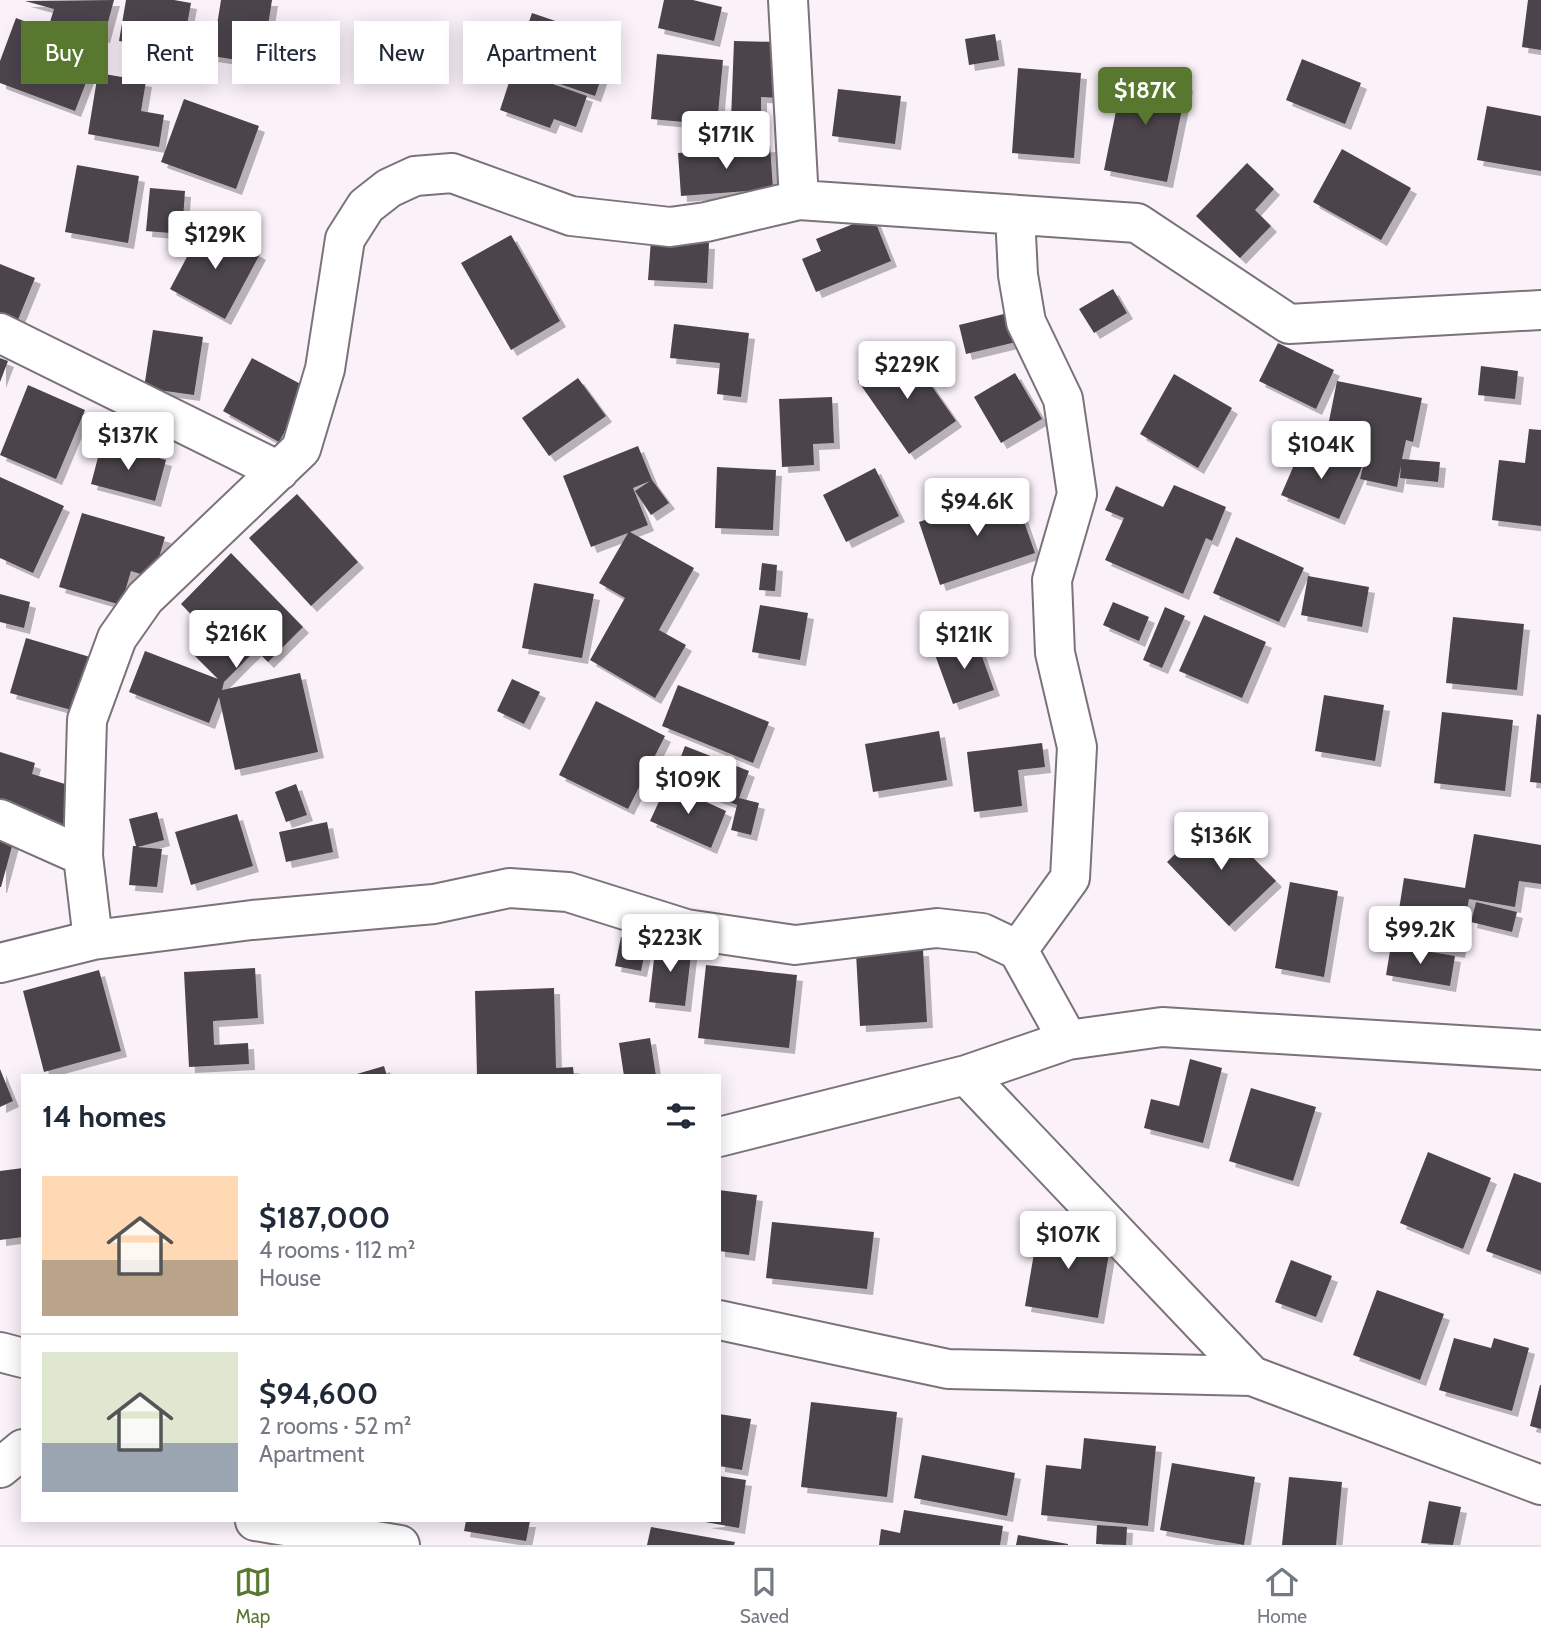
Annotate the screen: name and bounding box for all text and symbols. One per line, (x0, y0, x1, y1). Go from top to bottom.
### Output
chip: Buy (21, 21, 108, 84)
chip: Rent (122, 21, 218, 84)
chip: Filters (232, 21, 340, 84)
chip: New (354, 21, 449, 84)
chip: Apartment (463, 21, 621, 84)
pin: $187K (1096, 68, 1194, 127)
text: $187K (1114, 76, 1176, 104)
pin: $171K (677, 111, 775, 171)
text: $171K (698, 120, 754, 148)
pin: $129K (166, 212, 264, 271)
text: $129K (184, 220, 246, 248)
pin: $229K (858, 342, 956, 401)
text: $229K (874, 350, 940, 378)
pin: $137K (79, 412, 177, 472)
text: $137K (98, 421, 158, 449)
pin: $104K (1272, 421, 1370, 481)
text: $104K (1288, 430, 1354, 458)
pin: $94.6K (920, 478, 1034, 538)
text: $94.6K (940, 487, 1014, 515)
pin: $216K (187, 610, 285, 670)
pin: $121K (915, 612, 1013, 671)
text: $216K (205, 619, 267, 647)
text: $121K (936, 620, 992, 648)
pin: $109K (639, 756, 737, 816)
text: $109K (655, 765, 721, 793)
pin: $136K (1172, 812, 1270, 872)
text: $136K (1190, 821, 1252, 849)
pin: $99.2K (1363, 906, 1477, 966)
pin: $223K (621, 914, 719, 974)
text: $99.2K (1385, 915, 1455, 943)
text: $223K (638, 923, 702, 951)
icon: filters (662, 1097, 700, 1135)
text: 14 homes (42, 1098, 166, 1135)
text: $187,000 (259, 1199, 390, 1236)
icon: home (98, 1204, 182, 1288)
pin: $107K (1019, 1212, 1117, 1271)
text: $107K (1036, 1220, 1100, 1248)
text: 4 rooms · 112 m² (259, 1236, 415, 1264)
text: House (259, 1264, 321, 1292)
text: $94,600 (259, 1375, 378, 1412)
icon: home (98, 1380, 182, 1464)
text: 2 rooms · 52 m² (259, 1412, 412, 1440)
text: Apartment (259, 1440, 364, 1468)
tab: Map (234, 1563, 272, 1628)
tab: Saved (740, 1563, 789, 1628)
tab: Home (1257, 1563, 1307, 1628)

